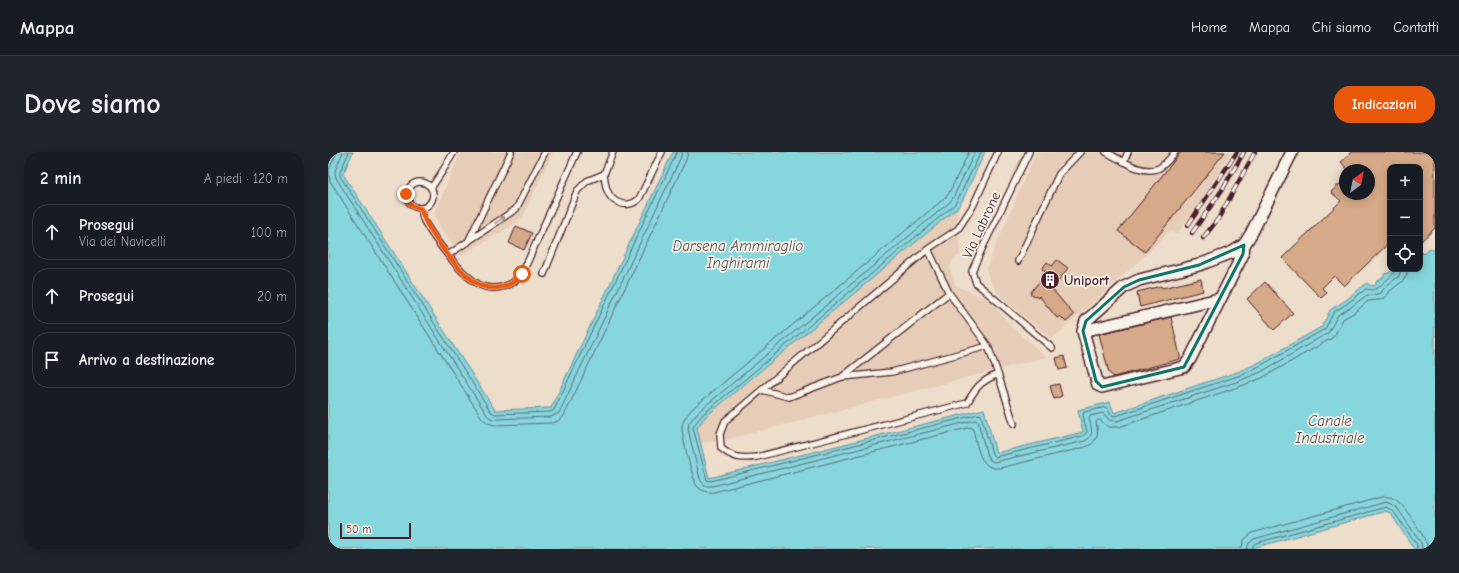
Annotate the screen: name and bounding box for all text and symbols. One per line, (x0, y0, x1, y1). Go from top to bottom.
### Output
text: Mappa (20, 17, 74, 39)
text: Home (1191, 19, 1227, 36)
text: Mappa (1249, 19, 1290, 36)
text: Chi siamo (1312, 19, 1371, 36)
text: Contatti (1393, 19, 1439, 36)
button: Indicazioni (1334, 86, 1435, 123)
text: Dove siamo (24, 88, 161, 120)
north arrow (1339, 164, 1375, 200)
map controls (1387, 164, 1423, 272)
button: + (1387, 164, 1423, 200)
text: 2 min (40, 169, 81, 188)
text: A piedi · 120 m (204, 171, 288, 186)
route end (397, 185, 415, 203)
street label: Via Labrone (959, 189, 1004, 261)
button: − (1387, 200, 1423, 236)
text: Prosegui (79, 216, 134, 234)
one-way arrow (494, 216, 505, 224)
icon: ahead (41, 221, 63, 243)
text: 100 m (251, 225, 287, 240)
text: Via dei Navicelli (79, 234, 166, 249)
button: locate (1387, 236, 1423, 272)
water label: Darsena Ammiraglio Inghirami (673, 237, 803, 272)
route start (513, 265, 531, 283)
building icon: Uniport (1039, 269, 1061, 291)
place label: Uniport (1064, 272, 1110, 289)
icon: ahead (41, 285, 63, 307)
text: Prosegui (79, 287, 134, 305)
text: 20 m (257, 289, 287, 304)
icon: arrive (41, 349, 63, 371)
text: Arrivo a destinazione (79, 351, 214, 369)
water label: Canale Industriale (1295, 412, 1365, 447)
scale bar (340, 521, 411, 540)
text: 50 m (346, 523, 371, 536)

